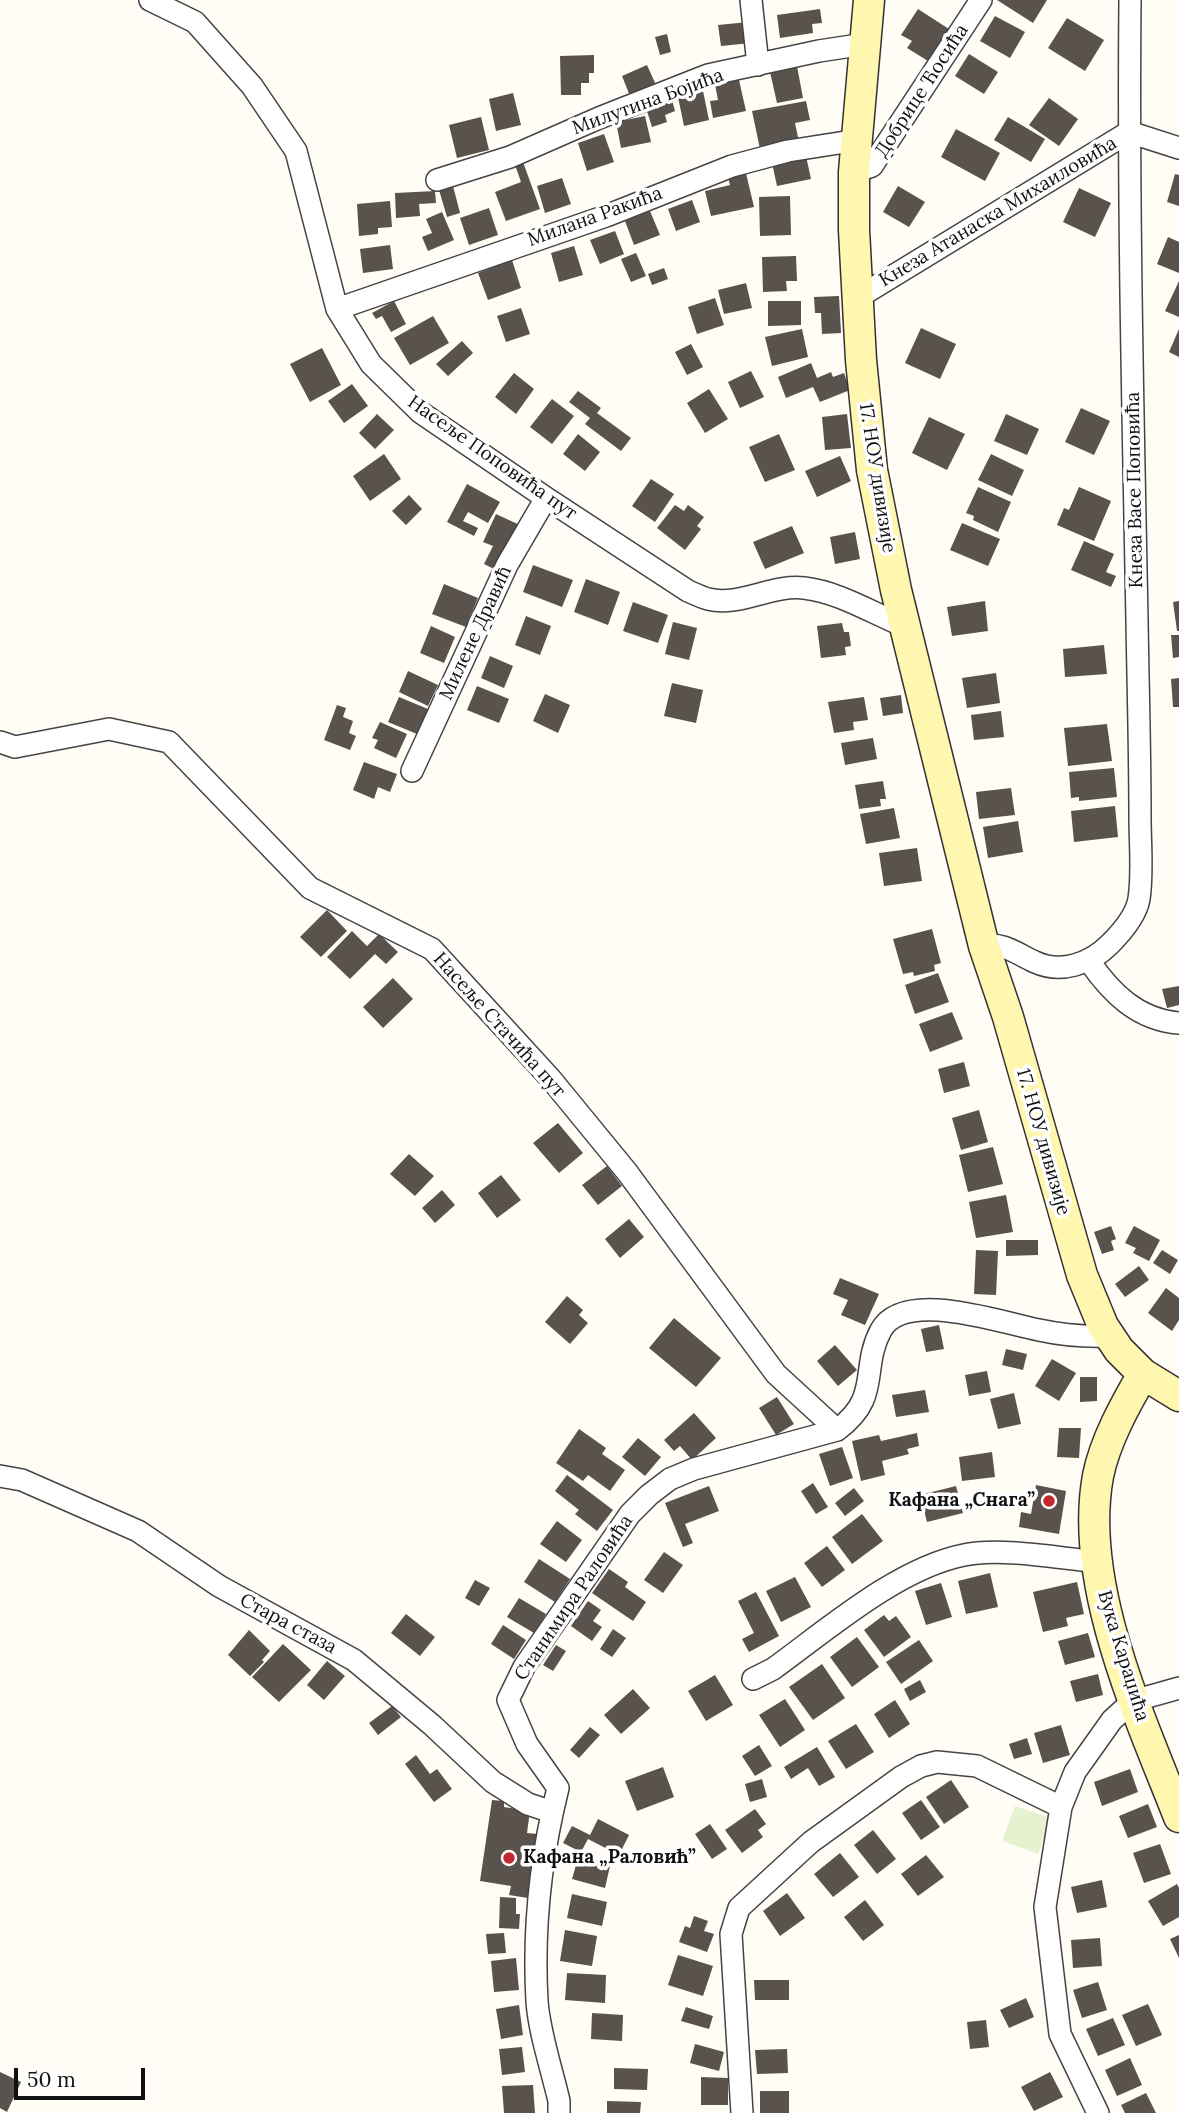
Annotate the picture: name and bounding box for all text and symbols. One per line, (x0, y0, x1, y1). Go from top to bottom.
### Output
street label: Добрице Ћосића (870, 20, 974, 162)
street label: Милутина Бојића (569, 64, 727, 140)
street label: Кнеза Атанаска Михаиловића (875, 132, 1121, 292)
street label: Милана Ракића (525, 182, 665, 252)
street label: Насеље Поповића пут (403, 391, 581, 525)
street label: Кнеза Васе Поповића (1122, 392, 1148, 588)
street label: 17. НОУ дивизије (854, 401, 900, 555)
street label: Милене Дравић (435, 562, 517, 704)
street label: Насеље Стачића пут (428, 948, 570, 1102)
street label: 17. НОУ дивизије (1011, 1066, 1075, 1218)
place label: Кафана „Снага” (888, 1490, 1035, 1512)
marker: Кафана „Снага” (1041, 1493, 1057, 1509)
street label: Станимира Раловића (510, 1511, 638, 1685)
street label: Вука Караџића (1092, 1588, 1154, 1724)
street label: Стара стаза (236, 1589, 340, 1659)
place label: Кафана „Раловић” (523, 1847, 696, 1869)
marker: Кафана „Раловић” (501, 1850, 517, 1866)
scale bar (18, 2054, 149, 2098)
text: 50 m (27, 2066, 76, 2093)

